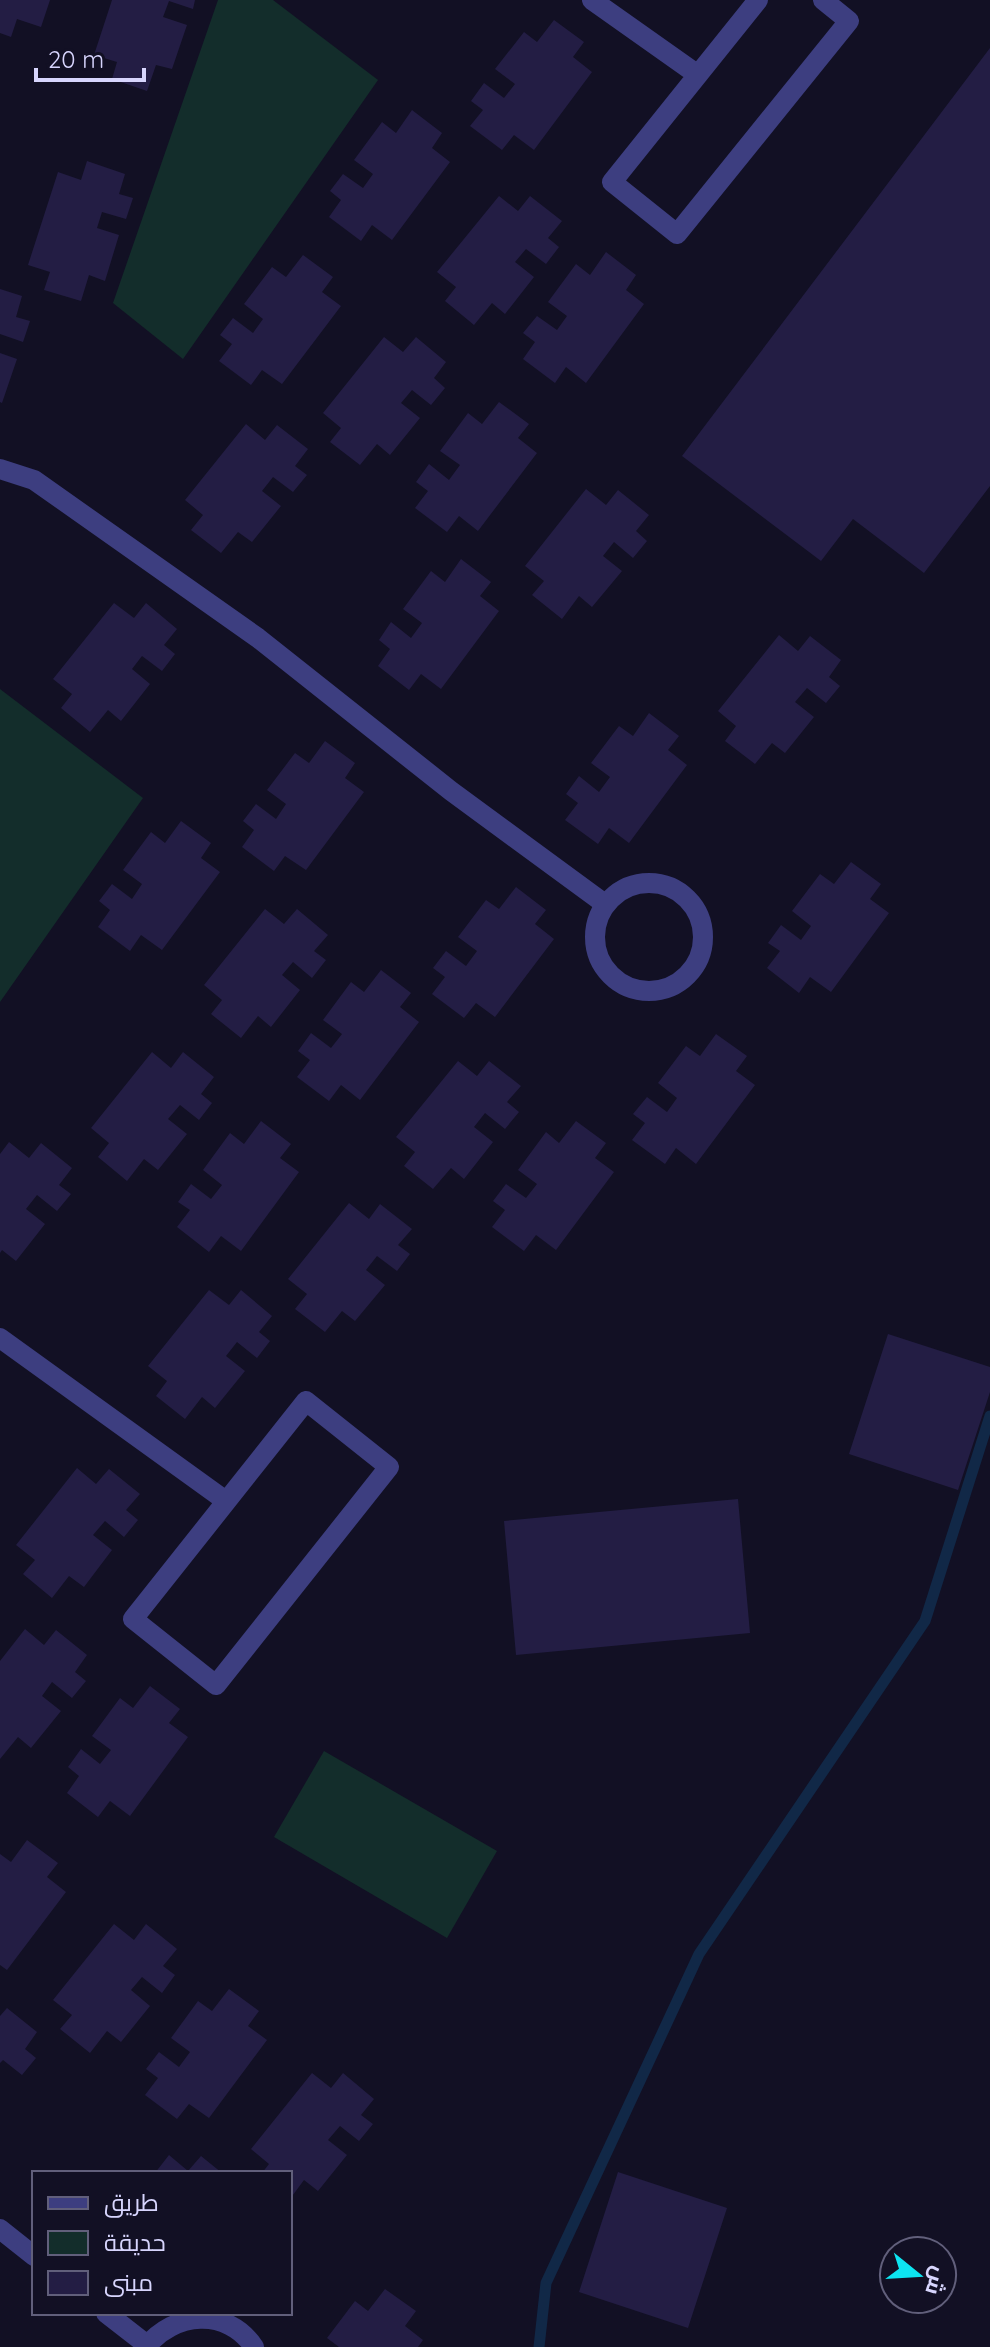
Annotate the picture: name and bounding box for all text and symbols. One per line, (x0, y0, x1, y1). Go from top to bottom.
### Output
scale bar (36, 32, 144, 82)
text: 20 m (48, 44, 104, 74)
legend (32, 2171, 292, 2315)
text: طريق (104, 2187, 159, 2218)
text: حديقة (104, 2227, 166, 2257)
north arrow (878, 2235, 958, 2315)
text: ش (919, 2263, 955, 2299)
text: مبنى (104, 2267, 153, 2297)

